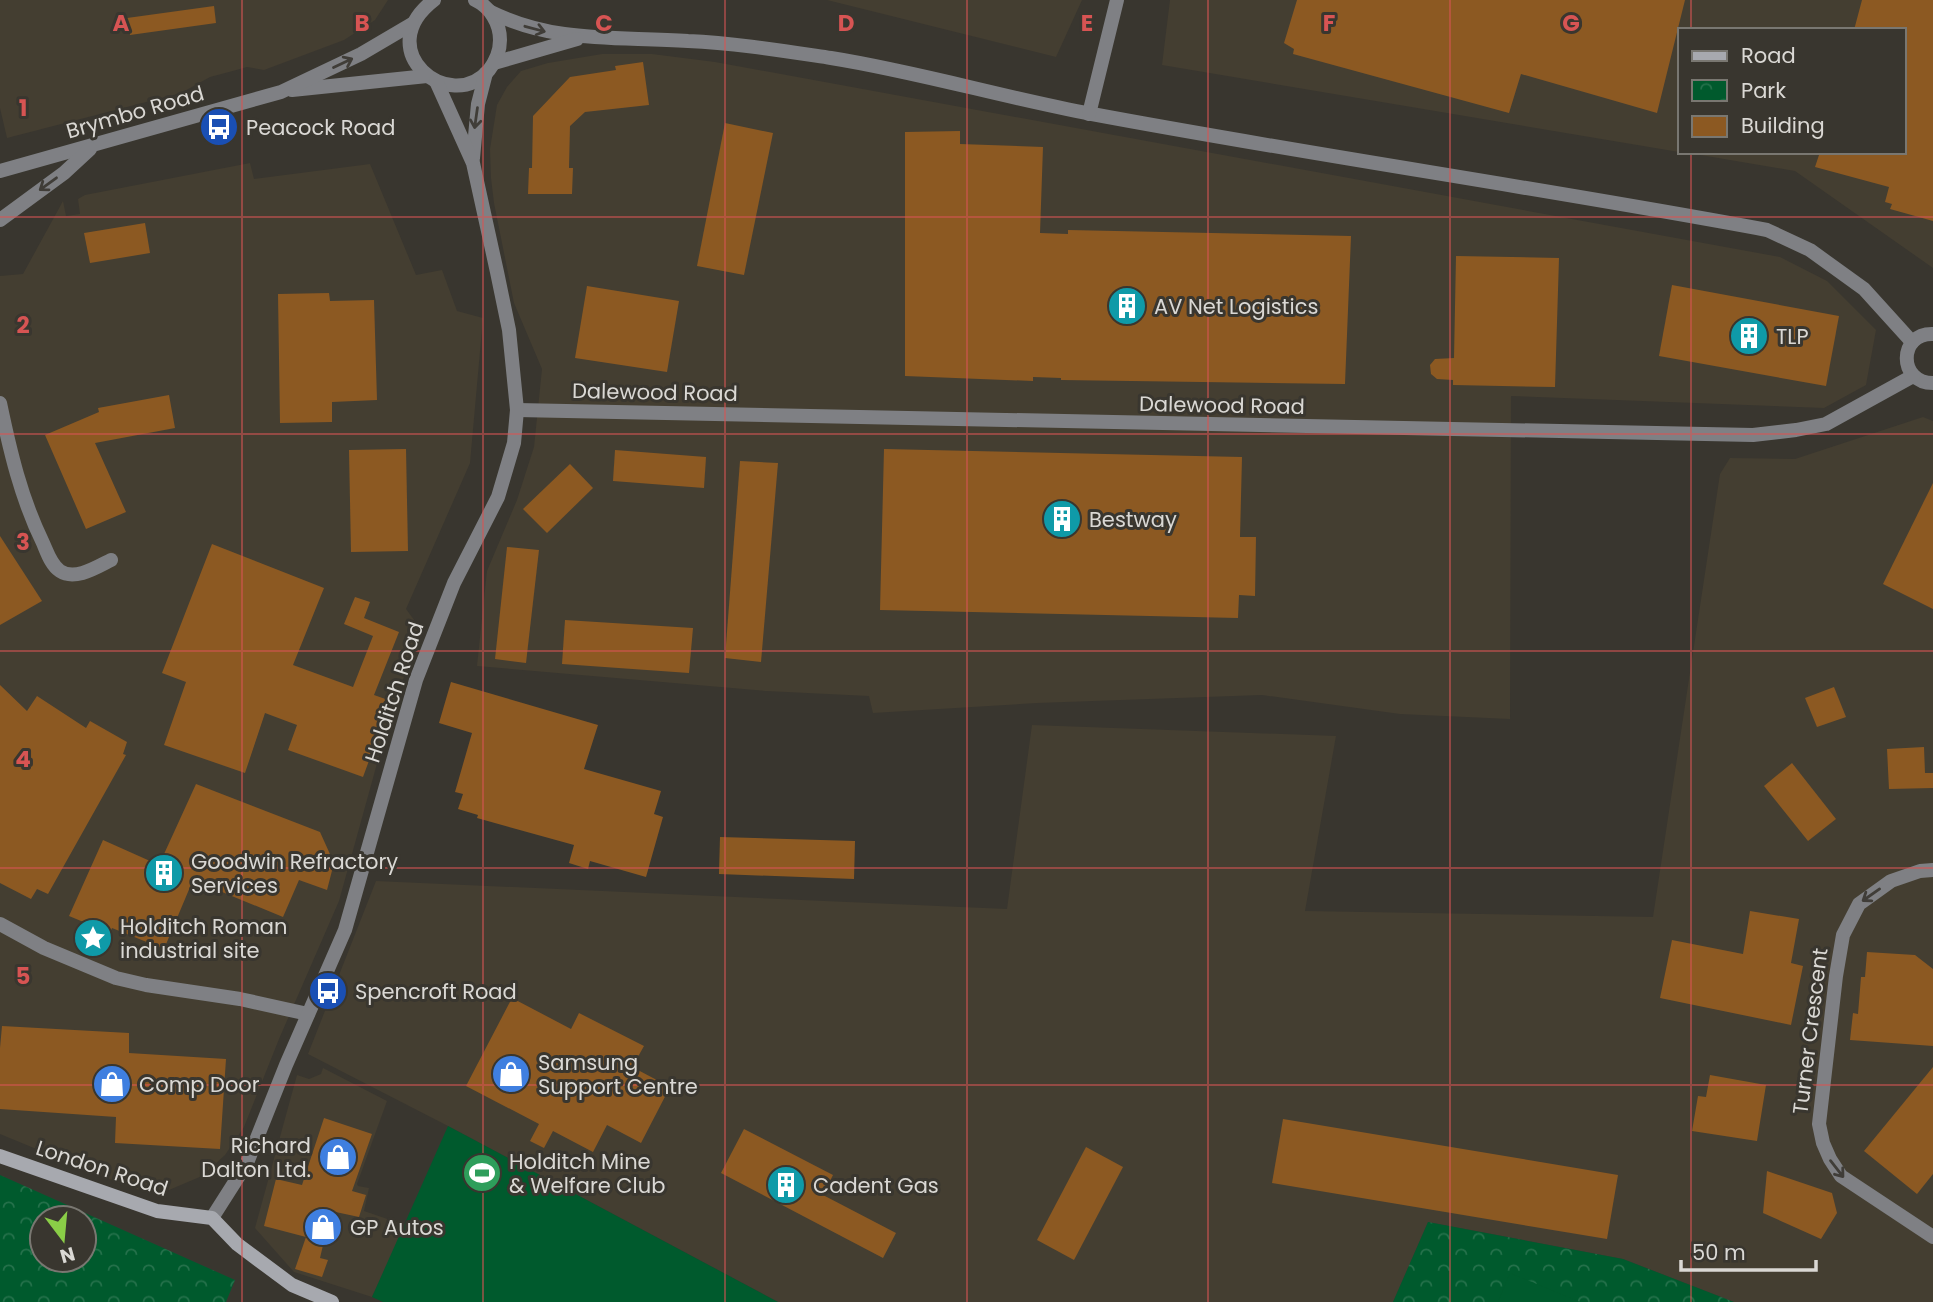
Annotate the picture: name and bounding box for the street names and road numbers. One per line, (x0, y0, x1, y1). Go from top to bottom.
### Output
street label: Brymbo Road (63, 78, 207, 146)
street label: Dalewood Road (572, 376, 738, 408)
street label: Dalewood Road (1139, 389, 1305, 421)
street label: Holditch Road (358, 618, 430, 766)
street label: Turner Crescent (1785, 946, 1835, 1116)
street label: London Road (32, 1133, 172, 1203)

